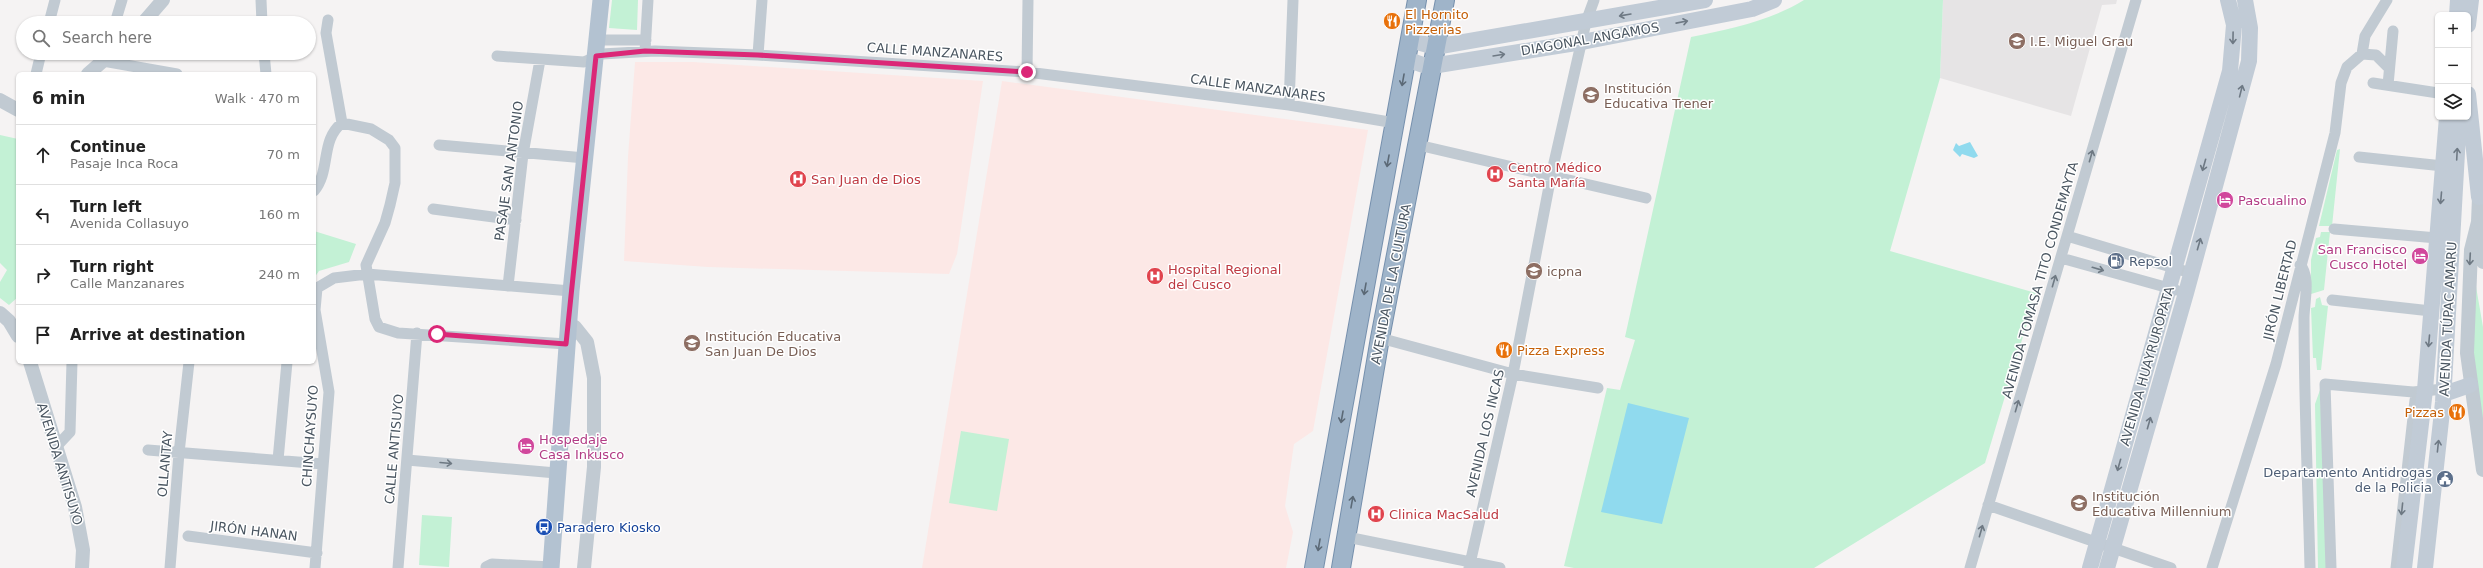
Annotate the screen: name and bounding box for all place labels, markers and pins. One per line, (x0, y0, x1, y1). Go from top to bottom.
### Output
place label: El Hornito Pizzerias (1405, 7, 1469, 37)
restaurant icon: El Hornito Pizzerias (1382, 11, 1402, 31)
school or university icon: I.E. Miguel Grau (2007, 31, 2027, 51)
place label: I.E. Miguel Grau (2030, 34, 2133, 49)
place label: Institución Educativa Trener (1604, 81, 1714, 111)
school or university icon: Institución Educativa Trener (1581, 85, 1601, 105)
place label: Centro Médico Santa María (1508, 160, 1602, 190)
hospital icon: Centro Médico Santa María (1485, 164, 1505, 184)
hospital icon: San Juan de Dios (788, 169, 808, 189)
place label: San Juan de Dios (811, 172, 921, 187)
hotel icon: Pascualino (2215, 190, 2235, 210)
place label: Pascualino (2238, 193, 2307, 208)
place label: San Francisco Cusco Hotel (2318, 242, 2407, 272)
hotel icon: San Francisco Cusco Hotel (2410, 246, 2430, 266)
fuel station icon: Repsol (2106, 251, 2126, 271)
place label: Repsol (2129, 254, 2172, 269)
school or university icon: icpna (1524, 261, 1544, 281)
place label: Hospital Regional del Cusco (1168, 262, 1281, 292)
place label: icpna (1547, 264, 1582, 279)
hospital icon: Hospital Regional del Cusco (1145, 266, 1165, 286)
place label: Institución Educativa San Juan De Dios (705, 329, 841, 359)
school or university icon: Institución Educativa San Juan De Dios (682, 333, 702, 353)
restaurant icon: Pizza Express (1494, 340, 1514, 360)
place label: Pizza Express (1517, 343, 1605, 358)
restaurant icon: Pizzas (2447, 402, 2467, 422)
place label: Pizzas (2404, 405, 2444, 420)
place label: Hospedaje Casa Inkusco (539, 432, 624, 462)
hotel icon: Hospedaje Casa Inkusco (516, 436, 536, 456)
place label: Departamento Antidrogas de la Policia (2263, 465, 2432, 495)
public building icon: Departamento Antidrogas de la Policia (2435, 469, 2455, 489)
place label: Institución Educativa Millennium (2092, 489, 2231, 519)
school or university icon: Institución Educativa Millennium (2069, 493, 2089, 513)
hospital icon: Clinica MacSalud (1366, 504, 1386, 524)
place label: Clinica MacSalud (1389, 507, 1499, 522)
bus stop icon: Paradero Kiosko (534, 517, 554, 537)
place label: Paradero Kiosko (557, 520, 661, 535)

